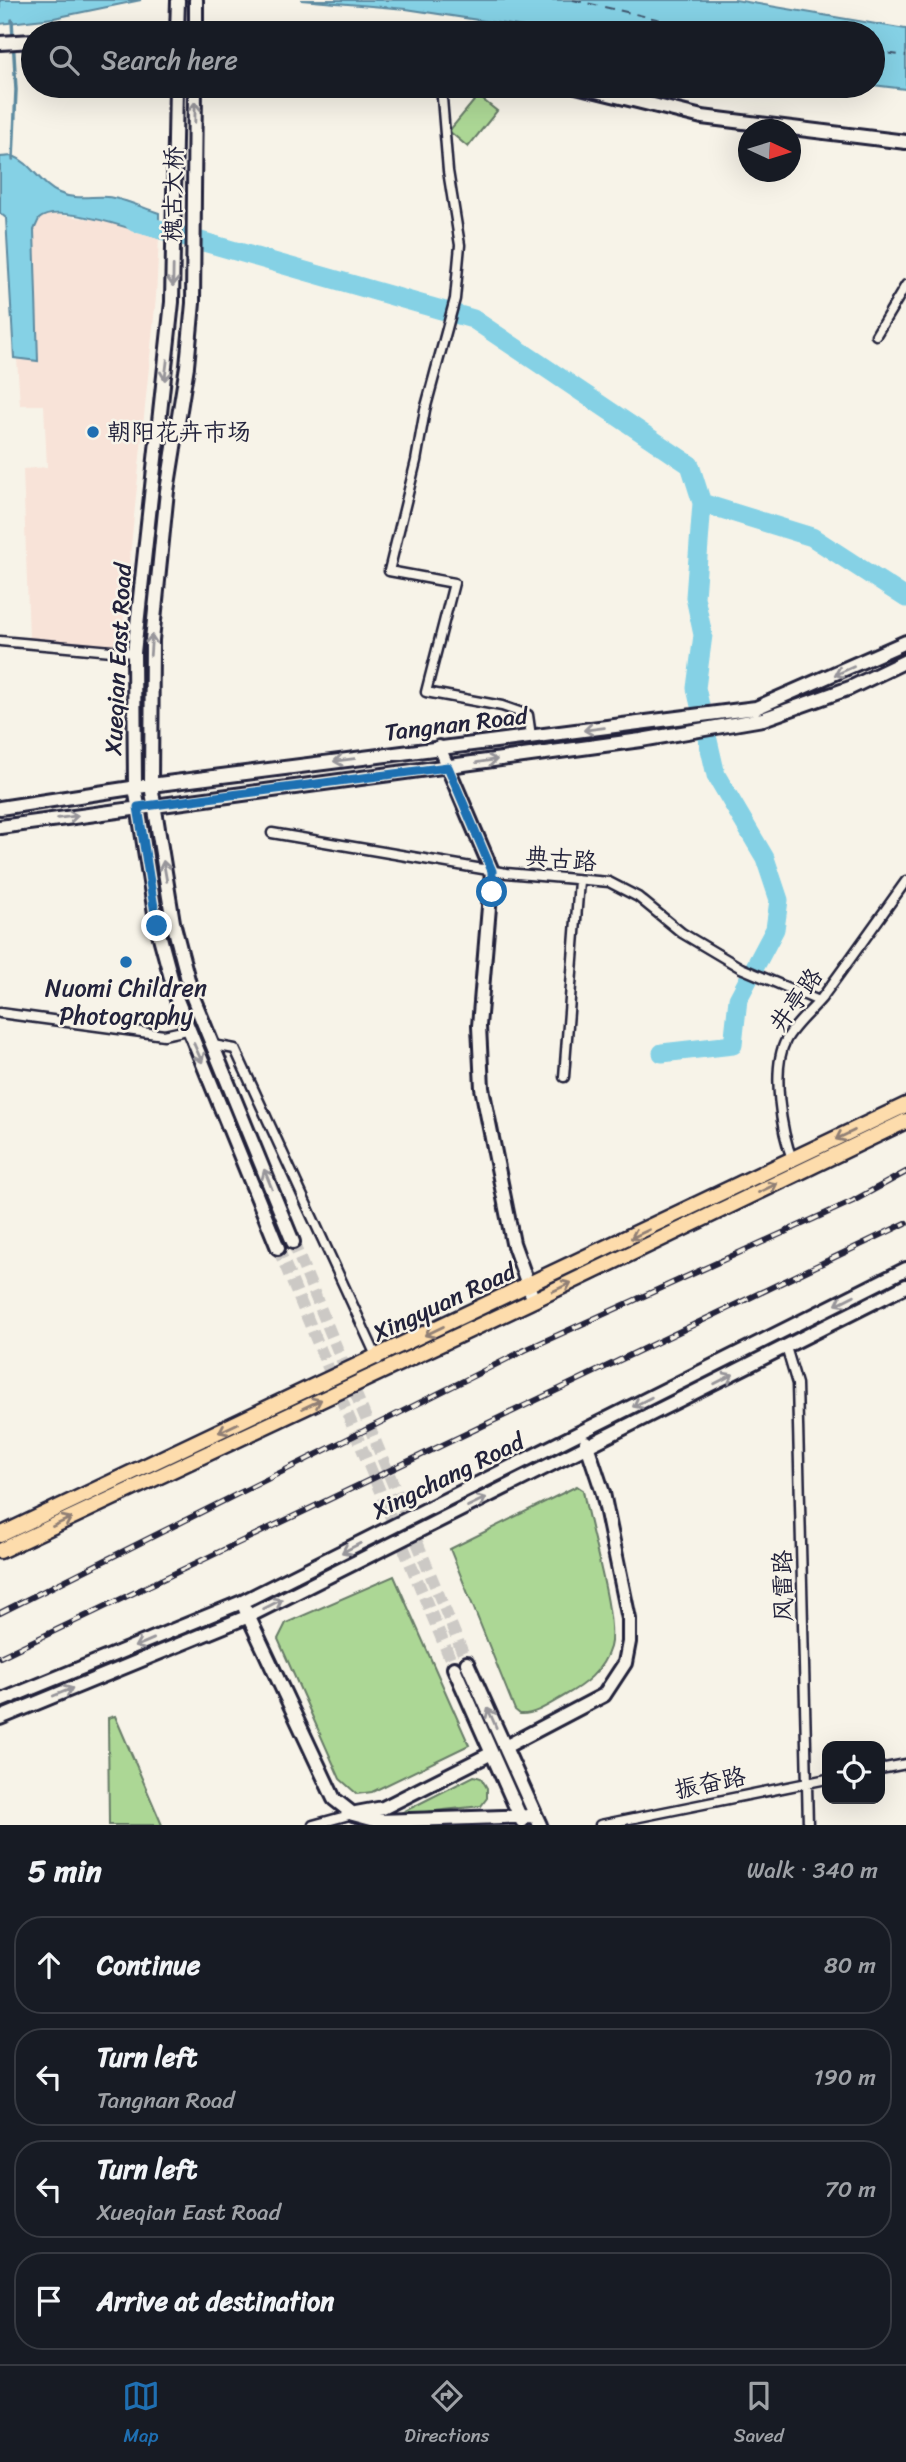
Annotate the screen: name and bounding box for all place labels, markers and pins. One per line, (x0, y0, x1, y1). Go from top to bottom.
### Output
place label: 朝阳花卉市场 (107, 411, 251, 453)
marker: 朝阳花卉市场 (85, 424, 101, 440)
marker: Nuomi Children Photography (118, 954, 134, 970)
place label: Nuomi Children Photography (45, 967, 207, 1037)

